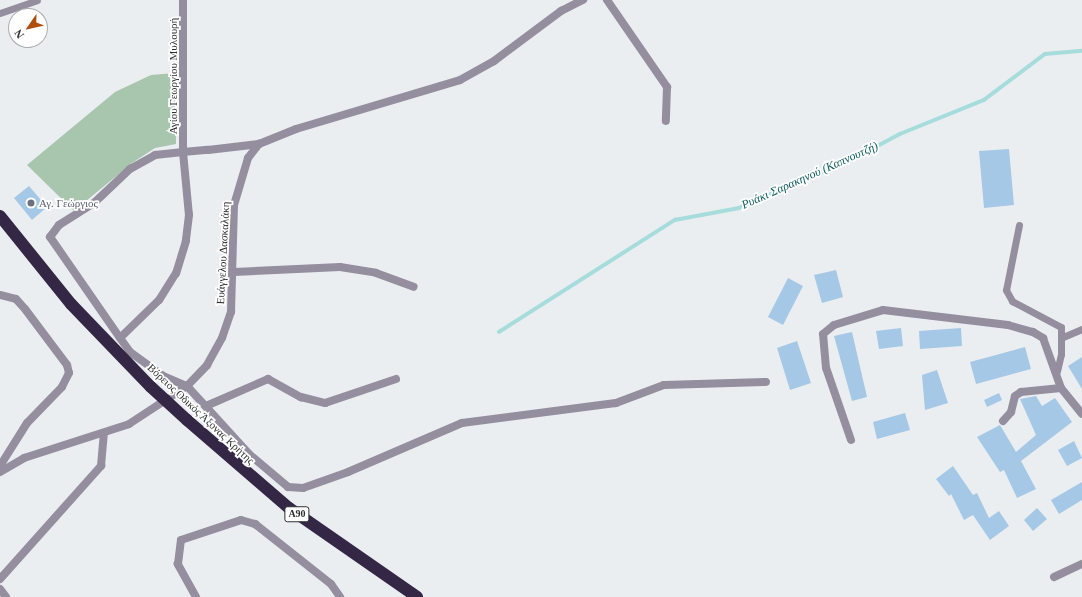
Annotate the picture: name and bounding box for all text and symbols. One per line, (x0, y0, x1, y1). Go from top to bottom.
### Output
north arrow (8, 8, 48, 48)
street label: Αγίου Γεωργίου Μυλουρή (166, 18, 180, 134)
text: N (12, 28, 26, 41)
water label: Ρυάκι Σαρακηνού (Καπνουτζή) (739, 139, 881, 213)
place label: Αγ. Γεώργιος (39, 196, 98, 210)
marker: Αγ. Γεώργιος (26, 198, 36, 208)
street label: Ευάγγελου Δασκαλάκη (214, 201, 232, 305)
street label: Βόρειος Οδικός Άξονας Κρήτης (145, 361, 257, 467)
road number: Α90 (284, 506, 310, 522)

